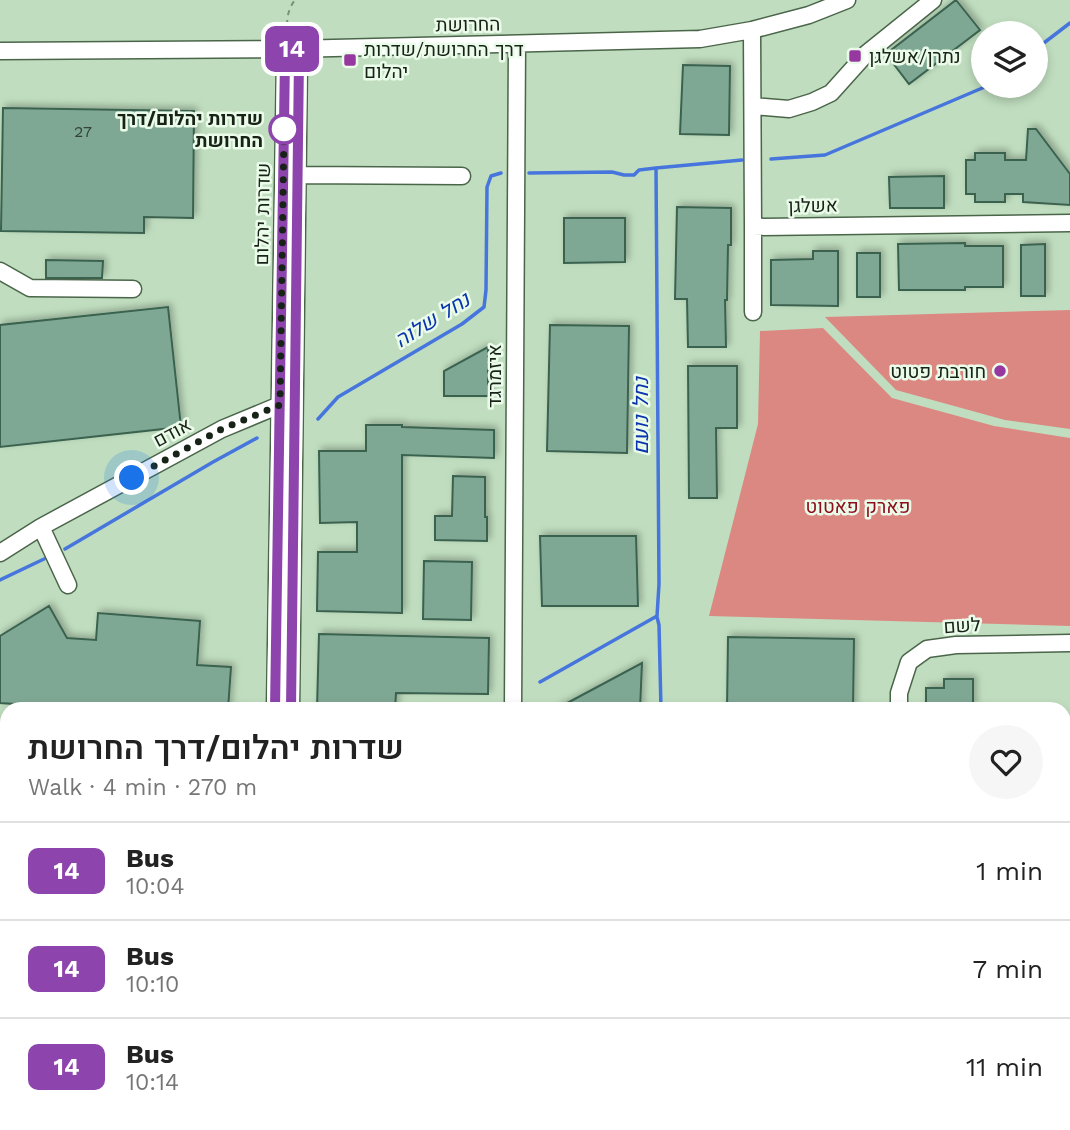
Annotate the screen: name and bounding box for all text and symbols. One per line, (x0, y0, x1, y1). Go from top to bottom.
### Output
street label: החרושת (436, 12, 501, 37)
map controls (971, 21, 1048, 98)
button: layers (971, 21, 1048, 98)
line badge: 14 (260, 26, 324, 72)
text: 14 (279, 35, 305, 63)
place label: דרך החרושת/שדרות יהלום (364, 38, 524, 83)
place label: נתרן/אשלגן (869, 45, 961, 68)
marker: נתרן/אשלגן (847, 48, 863, 64)
marker: דרך החרושת/שדרות יהלום (342, 52, 358, 68)
place label: שדרות יהלום/דרך החרושת (117, 107, 263, 152)
marker: שדרות יהלום/דרך החרושת (269, 114, 299, 144)
house number: 27 (74, 122, 92, 141)
street label: שדרות יהלום (250, 163, 275, 265)
street label: אשלגן (788, 194, 838, 217)
water label: נחל שלוה (389, 286, 475, 352)
street label: איזמרגד (483, 344, 506, 408)
place label: חורבת פטוט (890, 360, 986, 383)
marker: חורבת פטוט (992, 363, 1008, 379)
water label: נחל נועם (628, 376, 653, 455)
street label: אודם (149, 413, 195, 452)
your location (114, 460, 149, 495)
park label: פארק פאטוט (806, 495, 910, 518)
street label: לשם (943, 613, 981, 638)
button: heart (969, 725, 1043, 799)
text: שדרות יהלום/דרך החרושת (28, 728, 404, 767)
text: Walk · 4 min · 270 m (28, 774, 257, 801)
text: Bus (126, 843, 174, 873)
text: 1 min (976, 856, 1043, 886)
text: 14 (54, 857, 79, 885)
text: 10:04 (126, 873, 184, 900)
text: Bus (126, 941, 174, 971)
text: 7 min (973, 954, 1043, 984)
text: 14 (54, 955, 79, 983)
text: 10:10 (126, 971, 179, 998)
text: Bus (126, 1039, 174, 1069)
text: 11 min (966, 1052, 1043, 1082)
text: 14 (54, 1053, 79, 1081)
text: 10:14 (126, 1069, 179, 1096)

